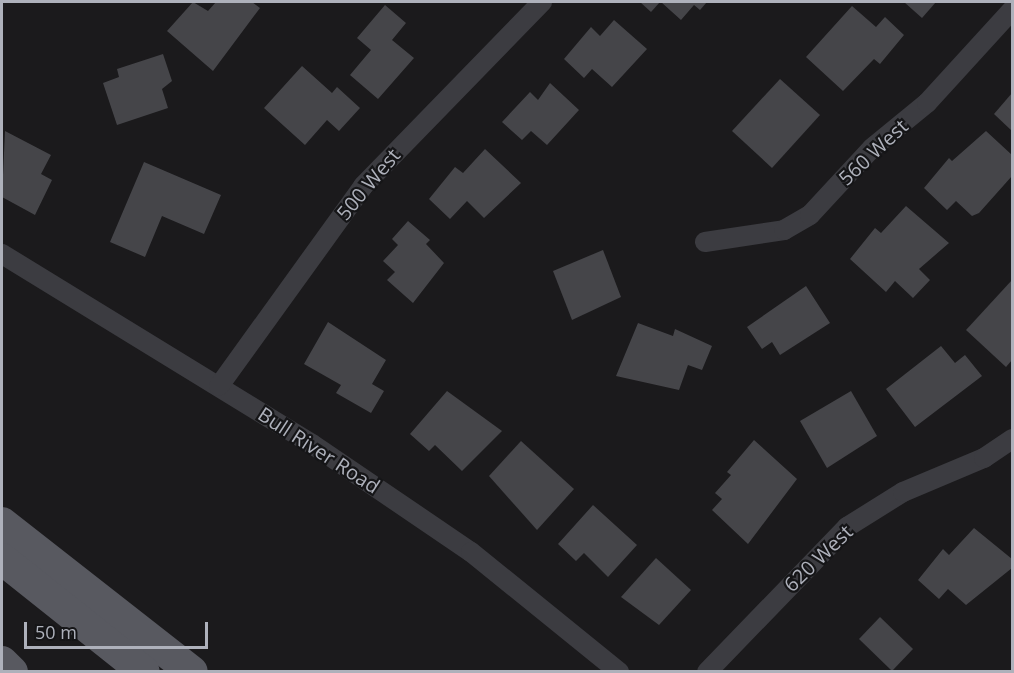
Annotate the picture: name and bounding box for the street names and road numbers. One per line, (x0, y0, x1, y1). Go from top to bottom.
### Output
street label: 560 West (833, 114, 913, 190)
street label: 500 West (331, 143, 405, 225)
street label: Bull River Road (254, 402, 384, 498)
street label: 620 West (779, 520, 857, 596)

